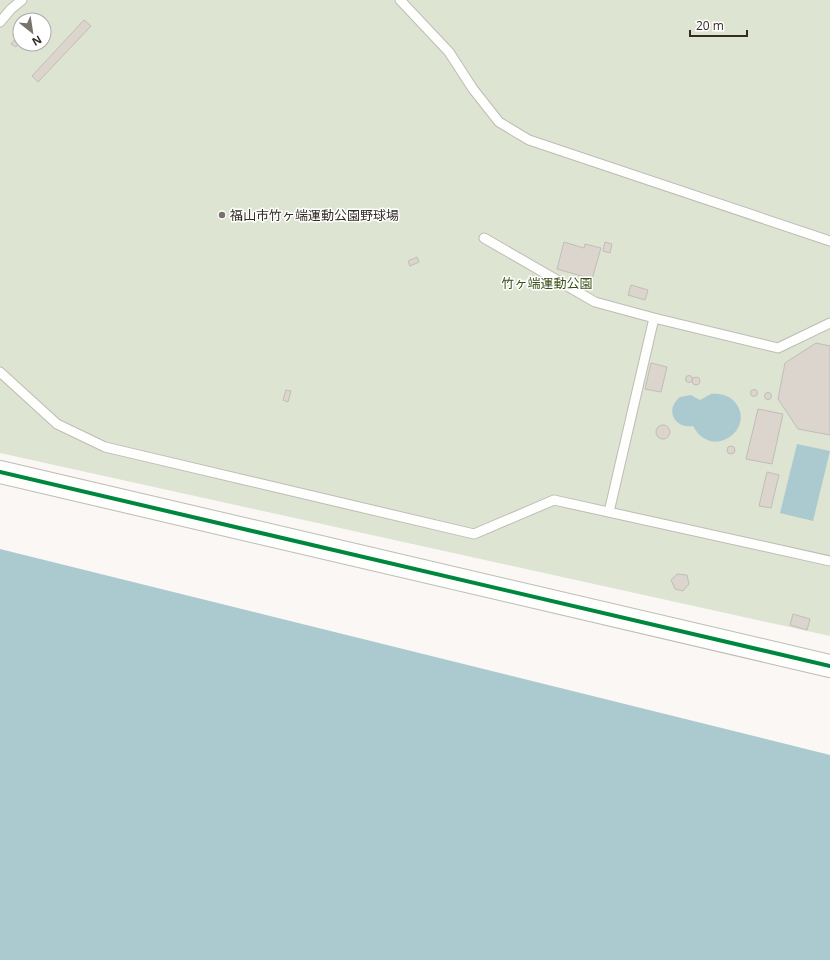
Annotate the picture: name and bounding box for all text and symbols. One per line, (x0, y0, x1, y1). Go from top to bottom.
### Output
north arrow (12, 12, 52, 52)
scale bar (690, 12, 747, 38)
text: 20 m (696, 17, 724, 34)
text: N (30, 32, 45, 50)
place label: 福山市竹ヶ端運動公園野球場 (230, 206, 399, 224)
marker: 福山市竹ヶ端運動公園野球場 (217, 210, 227, 220)
park label: 竹ヶ端運動公園 (501, 274, 593, 292)

